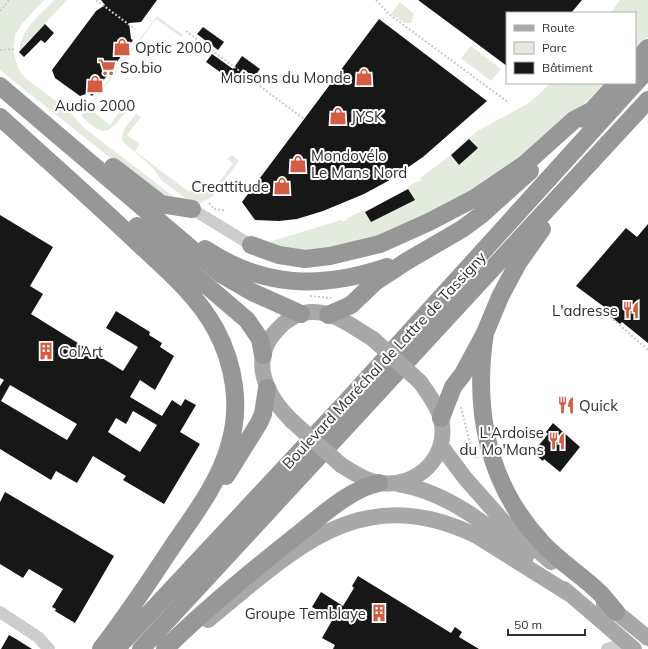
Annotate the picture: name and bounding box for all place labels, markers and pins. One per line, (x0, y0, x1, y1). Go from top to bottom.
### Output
shop icon: Optic 2000 (112, 37, 132, 57)
place label: Optic 2000 (135, 38, 212, 57)
supermarket icon: So.bio (97, 57, 117, 77)
place label: So.bio (120, 58, 162, 77)
shop icon: Maisons du Monde (354, 67, 374, 87)
place label: Maisons du Monde (220, 68, 351, 87)
shop icon: Audio 2000 (85, 74, 105, 94)
place label: Audio 2000 (55, 96, 135, 115)
shop icon: JYSK (328, 106, 348, 126)
place label: JYSK (351, 107, 384, 126)
place label: Mondovélo Le Mans Nord (311, 146, 407, 182)
shop icon: Mondovélo Le Mans Nord (288, 154, 308, 174)
shop icon: Creattitude (272, 176, 292, 196)
place label: Creattitude (191, 177, 269, 196)
restaurant icon: L'adresse (621, 300, 641, 320)
place label: L'adresse (552, 301, 618, 320)
building icon: ColArt (36, 341, 56, 361)
place label: ColArt (59, 342, 103, 361)
restaurant icon: Quick (556, 395, 576, 415)
place label: Quick (579, 396, 618, 415)
place label: L'Ardoise du Mo'Mans (460, 423, 544, 459)
restaurant icon: L'Ardoise du Mo'Mans (547, 431, 567, 451)
building icon: Groupe Temblaye (369, 603, 389, 623)
place label: Groupe Temblaye (245, 604, 366, 623)

